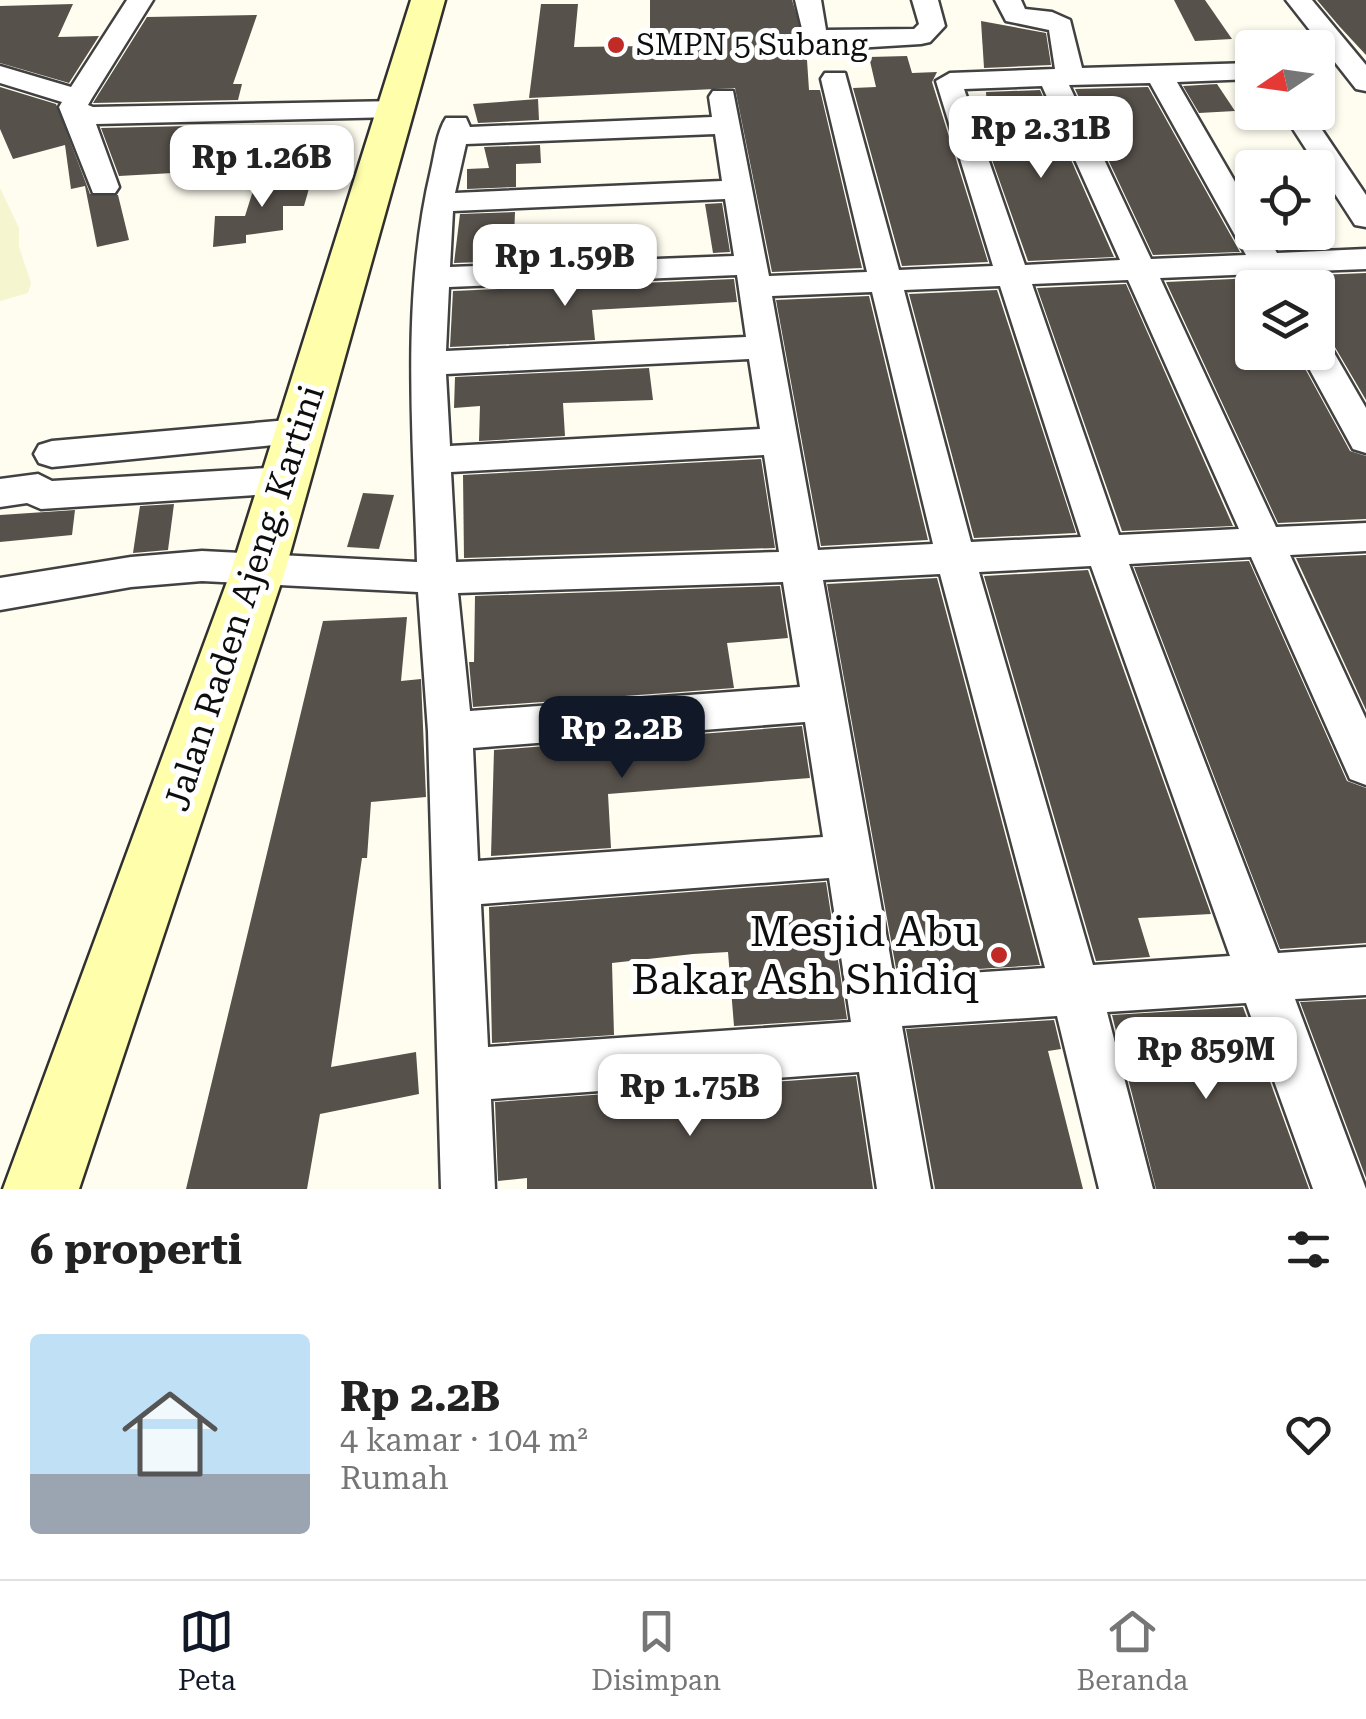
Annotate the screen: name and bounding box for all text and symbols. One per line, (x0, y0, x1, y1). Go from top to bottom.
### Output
place label: SMPN 5 Subang (636, 27, 867, 62)
north arrow (1235, 30, 1335, 130)
map controls (1235, 30, 1335, 370)
marker: SMPN 5 Subang (605, 34, 627, 56)
pin: Rp 2.31B (938, 96, 1144, 181)
text: Rp 2.31B (971, 109, 1111, 147)
pin: Rp 1.26B (159, 125, 365, 210)
text: Rp 1.26B (192, 138, 332, 176)
button: locate (1235, 150, 1335, 250)
pin: Rp 1.59B (462, 224, 668, 309)
text: Rp 1.59B (495, 237, 635, 275)
button: layers (1235, 270, 1335, 370)
street label: Jalan Raden Ajeng. Kartini (156, 380, 333, 816)
pin: Rp 2.2B (530, 696, 714, 781)
text: Rp 2.2B (561, 709, 683, 747)
place label: Mesjid Abu Bakar Ash Shidiq (631, 907, 979, 1004)
marker: Mesjid Abu Bakar Ash Shidiq (988, 944, 1010, 966)
pin: Rp 859M (1114, 1017, 1298, 1102)
text: Rp 859M (1137, 1030, 1275, 1068)
pin: Rp 1.75B (587, 1054, 793, 1139)
text: Rp 1.75B (620, 1067, 760, 1105)
icon: filters (1281, 1222, 1336, 1277)
text: 6 properti (30, 1225, 242, 1274)
text: Rp 2.2B (340, 1372, 501, 1421)
icon: home (110, 1374, 230, 1494)
icon: heart (1281, 1407, 1336, 1462)
text: 4 kamar · 104 m² (340, 1421, 588, 1459)
text: Rumah (340, 1459, 449, 1497)
tab: Peta (178, 1604, 236, 1697)
tab: Disimpan (591, 1604, 721, 1697)
tab: Beranda (1076, 1604, 1188, 1697)

